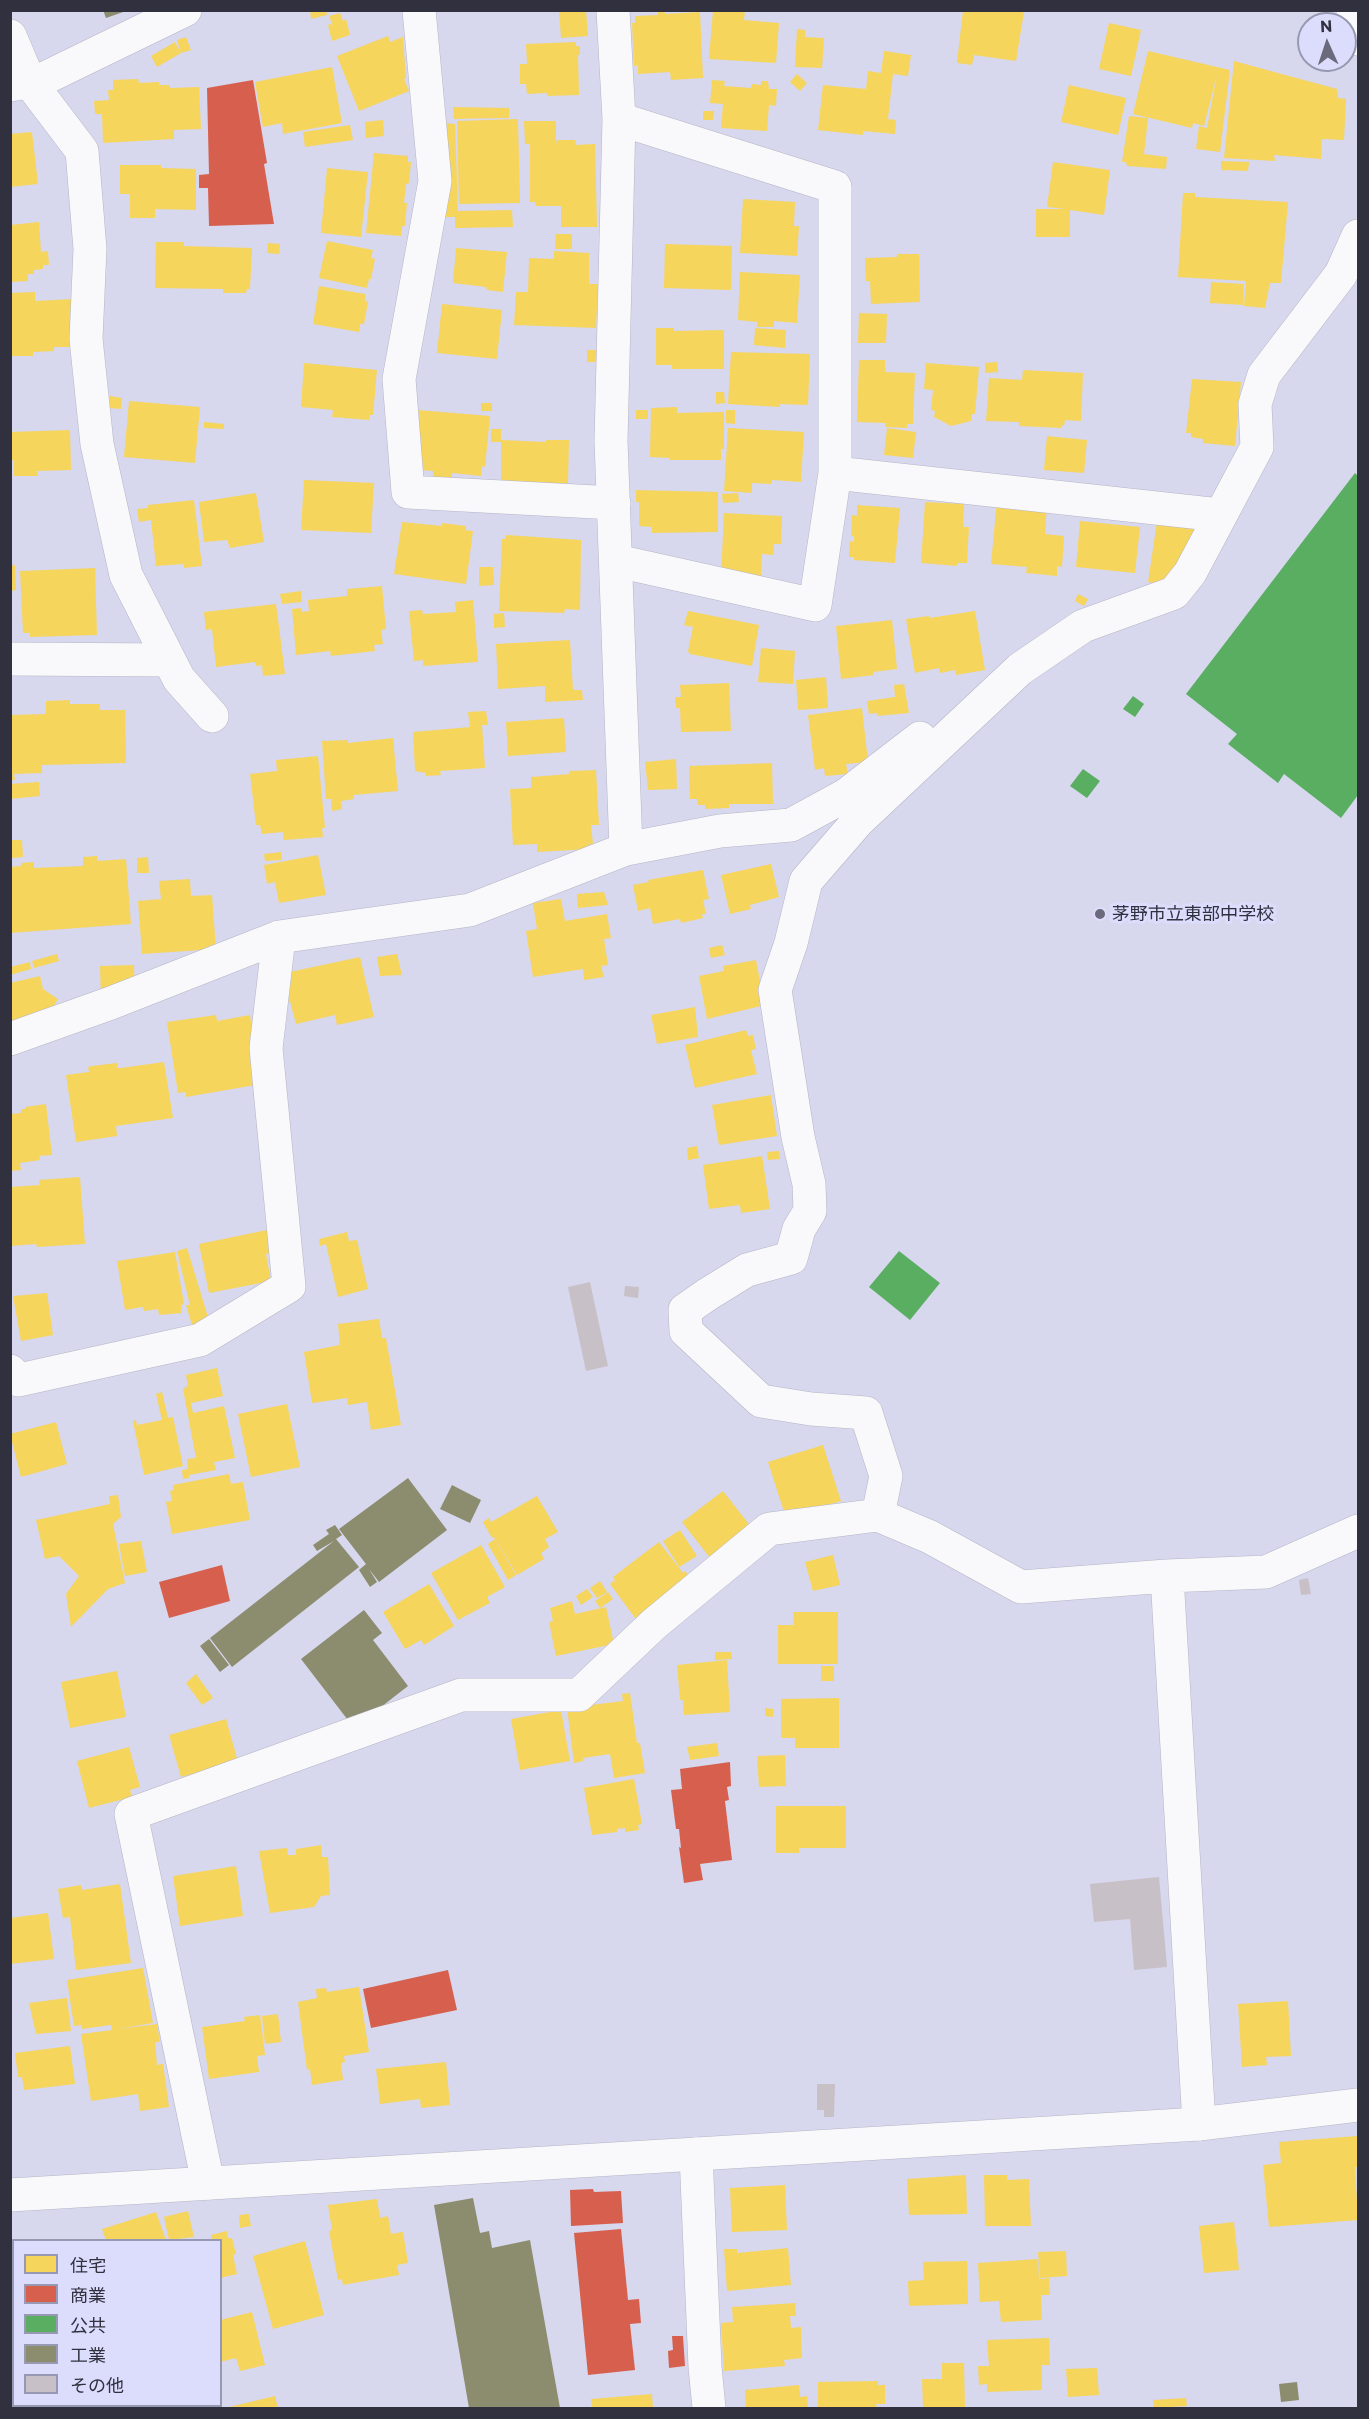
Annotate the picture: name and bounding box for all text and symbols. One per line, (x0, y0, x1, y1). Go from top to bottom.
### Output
north arrow (1297, 12, 1357, 72)
text: N (1320, 16, 1333, 35)
place label: 茅野市立東部中学校 (1112, 903, 1274, 925)
marker: 茅野市立東部中学校 (1093, 907, 1107, 921)
legend (12, 2239, 222, 2407)
text: 住宅 (70, 2254, 106, 2276)
text: 商業 (70, 2284, 106, 2306)
text: 公共 (70, 2314, 106, 2336)
text: 工業 (70, 2344, 106, 2366)
text: その他 (70, 2374, 124, 2396)

